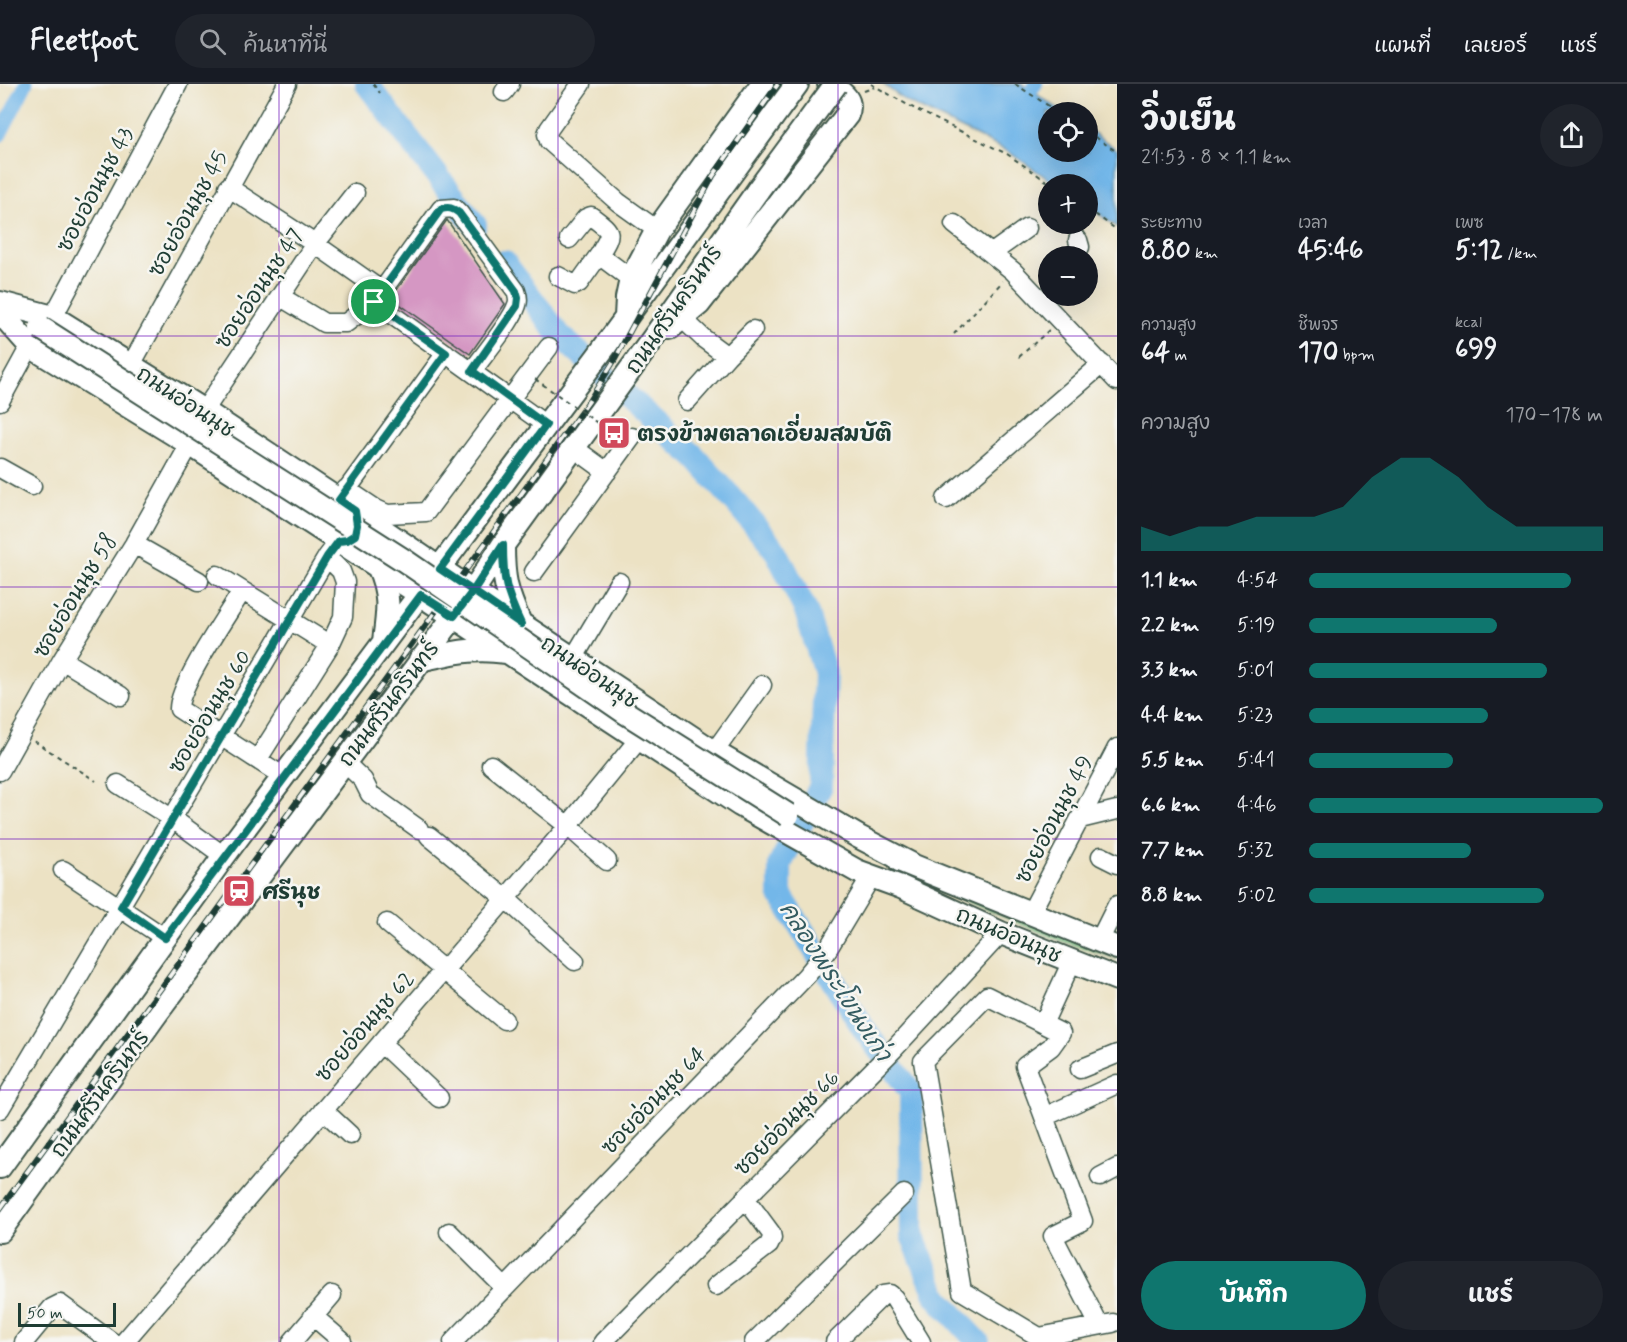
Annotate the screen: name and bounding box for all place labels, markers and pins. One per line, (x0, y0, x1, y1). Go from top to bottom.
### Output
pin (348, 276, 399, 327)
place label: ตรงข้ามตลาดเอี่ยมสมบัติ (637, 413, 892, 449)
bus stop icon: ตรงข้ามตลาดเอี่ยมสมบัติ (596, 415, 632, 451)
station icon: ศรีนุช (221, 873, 257, 909)
place label: ศรีนุช (262, 878, 320, 908)

